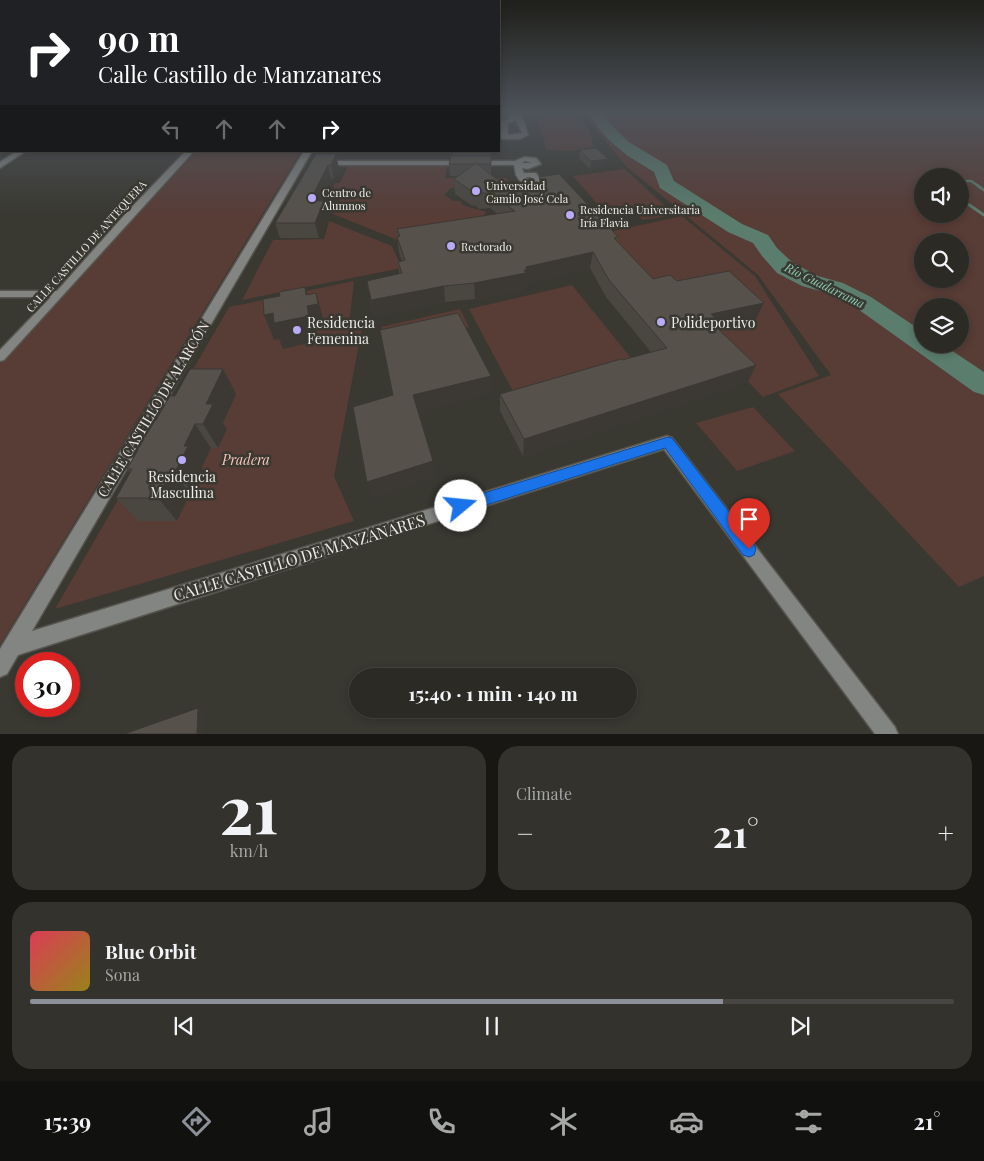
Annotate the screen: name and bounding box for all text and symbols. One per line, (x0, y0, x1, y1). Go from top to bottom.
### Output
text: 90 m (98, 14, 180, 61)
icon: right (15, 20, 80, 85)
text: Calle Castillo de Manzanares (98, 59, 382, 89)
icon: left (157, 115, 185, 143)
icon: ahead (210, 115, 238, 143)
icon: ahead (263, 115, 291, 143)
icon: right (316, 115, 344, 143)
map controls (914, 168, 969, 353)
button: sound (914, 168, 969, 223)
street label: CALLE CASTILLO DE ANTEQUERA (23, 177, 149, 315)
place label: Universidad Camilo José Cela (486, 178, 569, 206)
place label: Centro de Alumnos (321, 185, 371, 213)
marker: Universidad Camilo José Cela (470, 185, 482, 197)
marker: Centro de Alumnos (306, 192, 318, 204)
place label: Residencia Universitaria Iría Flavia (580, 202, 701, 230)
marker: Residencia Universitaria Iría Flavia (564, 209, 576, 221)
button: search (914, 233, 969, 288)
place label: Rectorado (461, 239, 512, 254)
marker: Rectorado (445, 240, 457, 252)
water label: Río Guadarrama (781, 258, 868, 311)
button: layers (914, 298, 969, 353)
place label: Residencia Femenina (307, 313, 375, 348)
place label: Polideportivo (671, 313, 756, 332)
marker: Polideportivo (655, 316, 667, 328)
street label: CALLE CASTILLO DE ALARCÓN (93, 317, 213, 501)
marker: Residencia Femenina (291, 324, 303, 336)
park label: Pradera (221, 450, 270, 469)
marker: Residencia Masculina (176, 454, 188, 466)
place label: Residencia Masculina (148, 467, 216, 502)
position arrow (434, 479, 486, 531)
pin (728, 498, 770, 549)
icon: arrive (735, 505, 763, 533)
street label: CALLE CASTILLO DE MANZANARES (171, 509, 427, 605)
speed limit sign: 30 (15, 652, 80, 717)
text: 15:40 · 1 min · 140 m (408, 680, 578, 706)
text: 21 (220, 764, 278, 850)
text: Climate (516, 783, 572, 804)
text: 21° (713, 807, 759, 858)
text: − (516, 814, 534, 851)
text: + (938, 814, 954, 851)
text: km/h (230, 840, 268, 861)
text: Blue Orbit (105, 938, 196, 964)
text: Sona (105, 964, 140, 985)
icon: previous (170, 1012, 198, 1040)
icon: pause (478, 1012, 506, 1040)
icon: next (786, 1012, 814, 1040)
icon: directions (179, 1104, 214, 1139)
icon: music (301, 1104, 336, 1139)
icon: phone (424, 1104, 459, 1139)
icon: climate (546, 1104, 581, 1139)
icon: car (669, 1104, 704, 1139)
icon: filters (791, 1104, 826, 1139)
text: 15:39 (44, 1106, 91, 1136)
text: 21° (914, 1106, 940, 1136)

